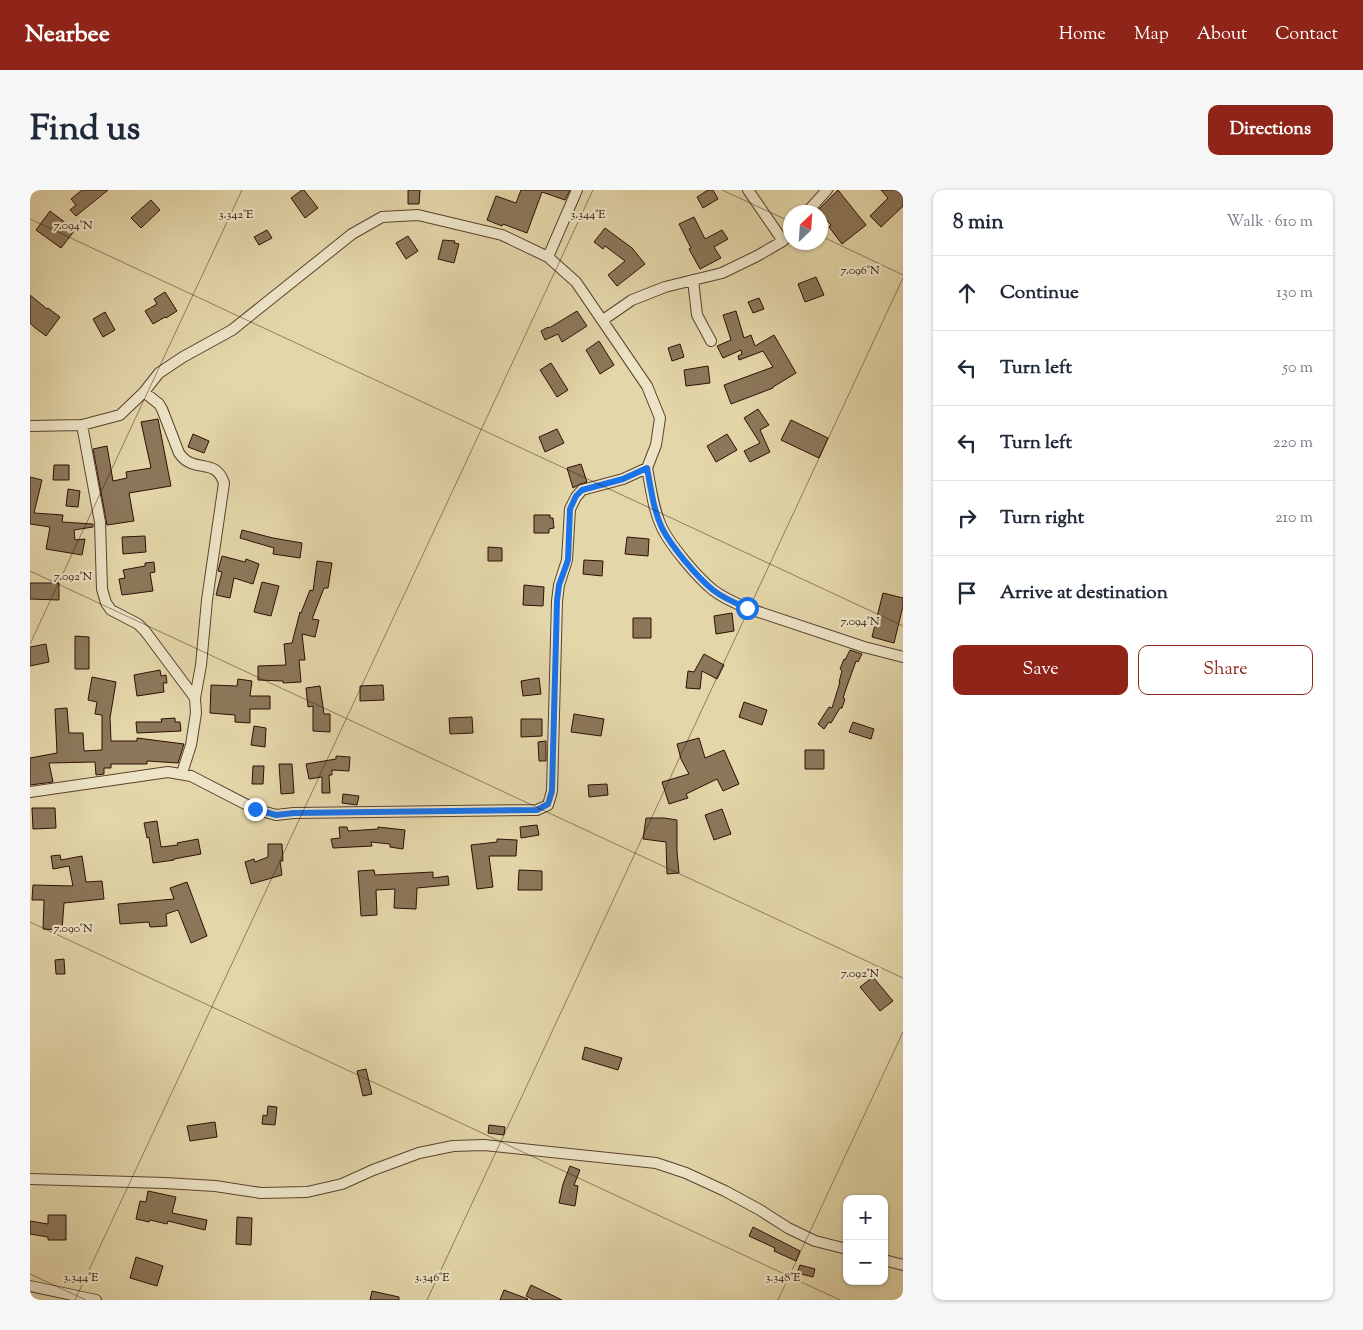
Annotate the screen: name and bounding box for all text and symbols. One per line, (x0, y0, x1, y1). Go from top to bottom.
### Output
text: Nearbee (25, 18, 110, 52)
text: Home (1059, 22, 1106, 48)
text: Map (1134, 22, 1169, 48)
text: About (1197, 22, 1247, 48)
text: Contact (1275, 22, 1338, 48)
text: Find us (30, 105, 140, 156)
button: Directions (1208, 105, 1333, 155)
north arrow (783, 205, 828, 250)
text: 3.342°E (219, 206, 254, 224)
text: 3.344°E (570, 206, 606, 224)
text: 8 min (953, 208, 1004, 238)
text: Walk · 610 m (1226, 211, 1313, 234)
text: 7.094°N (54, 217, 93, 235)
text: 7.096°N (841, 262, 880, 280)
icon: ahead (953, 279, 981, 307)
text: Continue (1000, 280, 1079, 307)
text: 130 m (1276, 282, 1313, 305)
icon: left (953, 354, 981, 382)
text: Turn left (1000, 355, 1072, 382)
text: 50 m (1282, 357, 1313, 380)
icon: left (953, 429, 981, 457)
text: Turn left (1000, 430, 1072, 457)
text: 220 m (1273, 432, 1313, 455)
icon: right (953, 504, 981, 532)
text: Turn right (1000, 505, 1084, 532)
text: 210 m (1275, 507, 1313, 530)
text: 7.092°N (54, 568, 93, 586)
icon: arrive (953, 579, 981, 607)
text: Arrive at destination (1000, 580, 1168, 607)
route start (736, 597, 759, 620)
text: 7.094°N (841, 613, 880, 631)
button: Save (953, 645, 1128, 695)
button: Share (1138, 645, 1313, 695)
route end (244, 798, 267, 821)
text: 7.090°N (53, 920, 93, 938)
text: 7.092°N (841, 965, 880, 983)
map controls (843, 1195, 888, 1285)
button: + (843, 1195, 888, 1240)
button: − (843, 1240, 888, 1285)
text: 3.344°E (63, 1269, 99, 1287)
text: 3.346°E (415, 1269, 450, 1287)
text: 3.348°E (765, 1269, 801, 1287)

